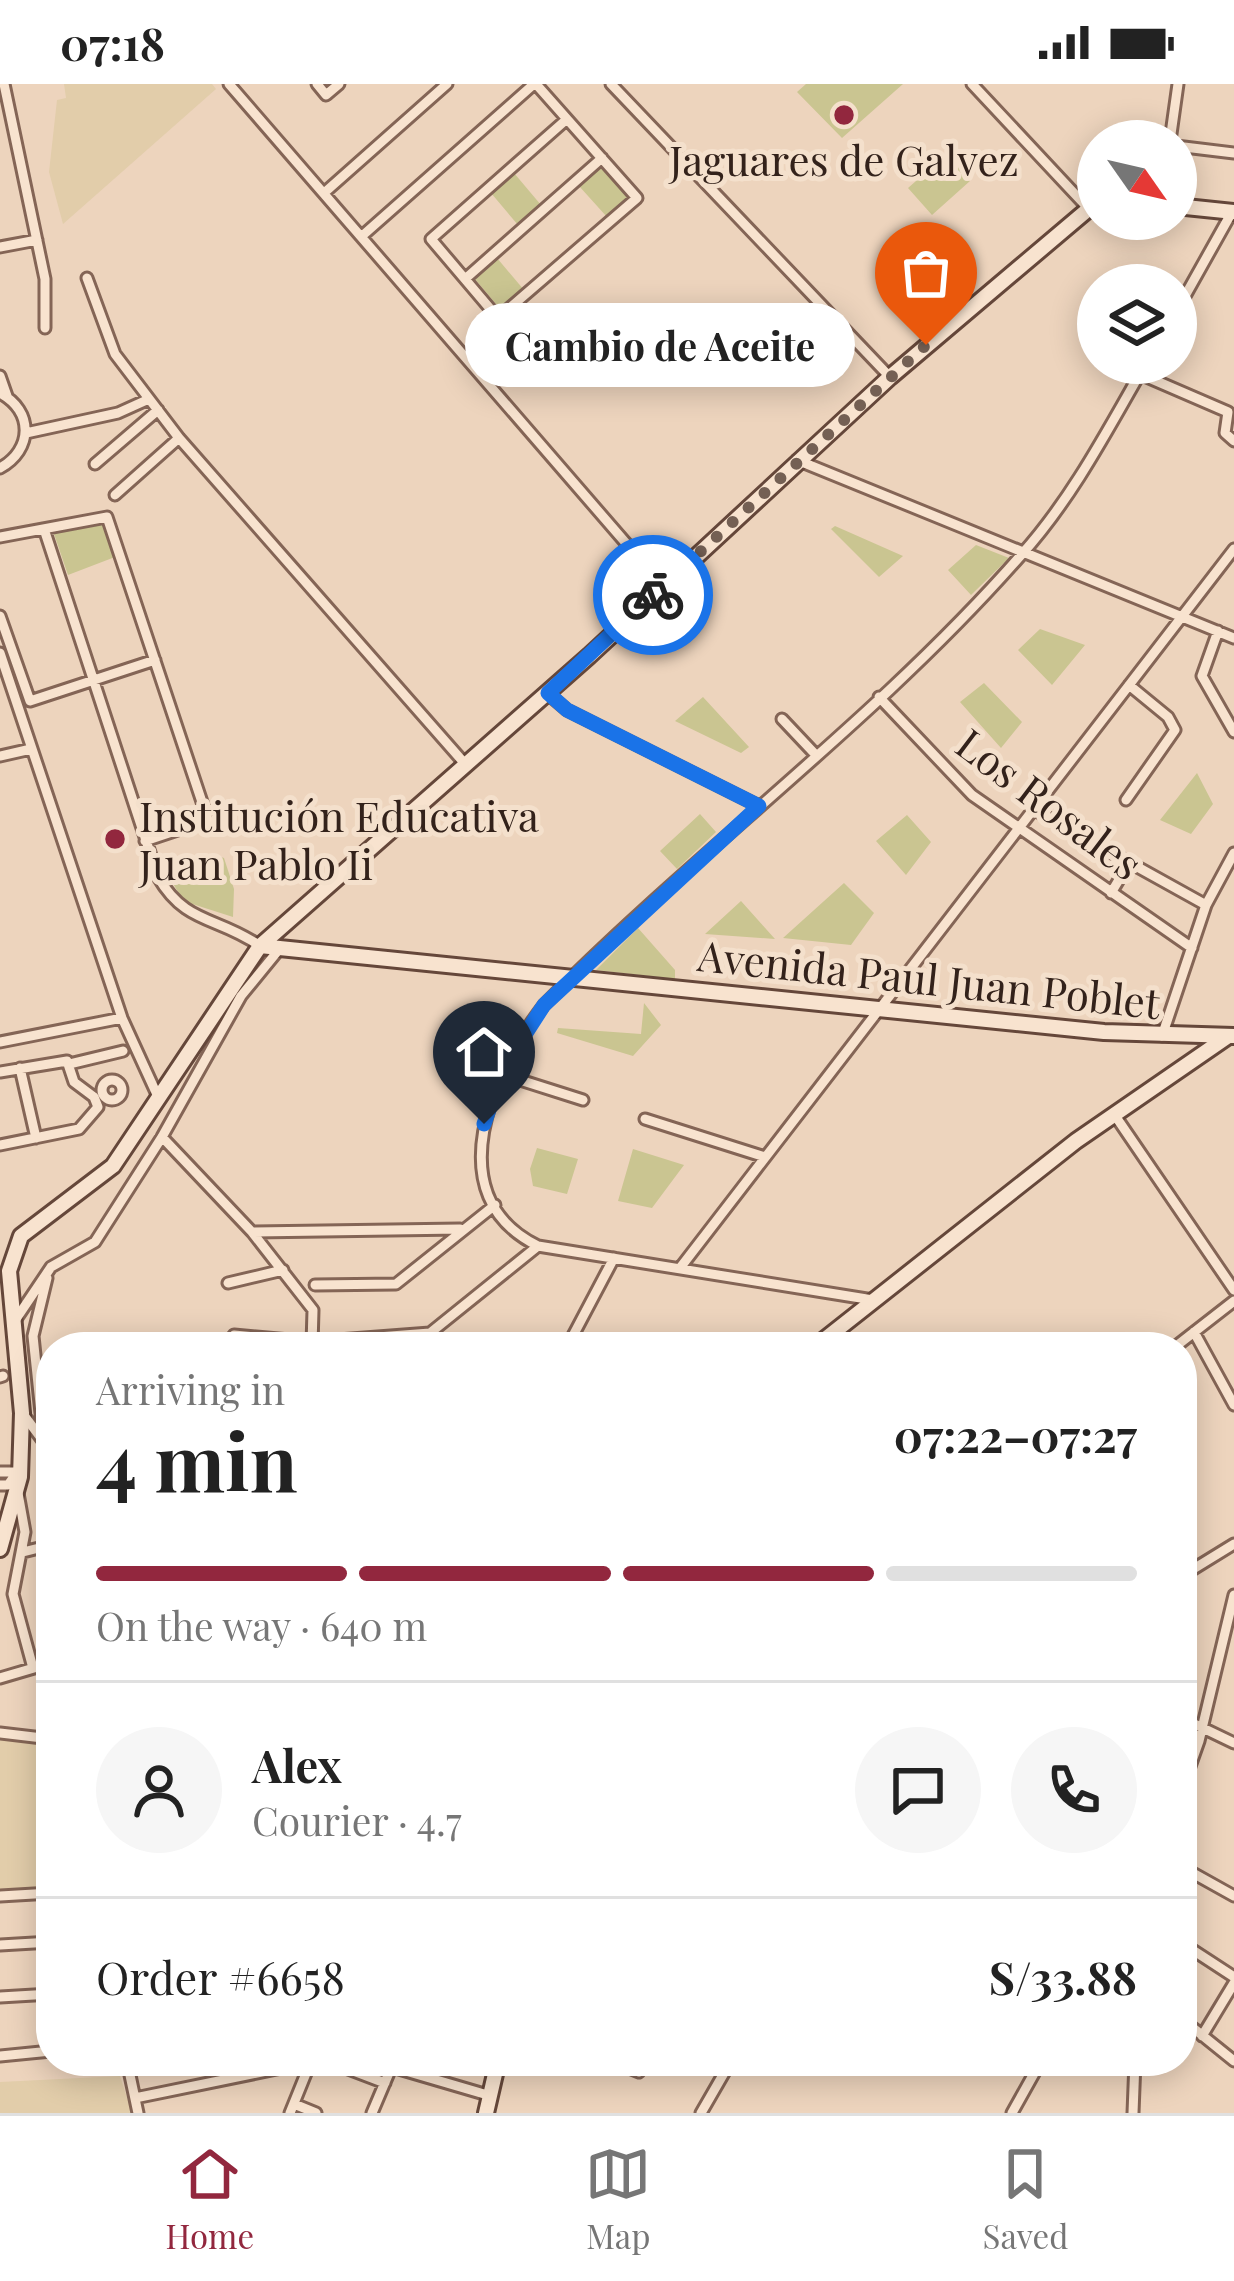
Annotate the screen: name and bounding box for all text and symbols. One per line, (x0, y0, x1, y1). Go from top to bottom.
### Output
text: 07:18 (60, 12, 165, 72)
marker: Jaguares de Galvez (831, 102, 857, 128)
north arrow (1077, 120, 1197, 240)
map controls (1077, 120, 1197, 384)
place label: Jaguares de Galvez (668, 131, 1019, 187)
pin (875, 222, 977, 345)
icon: bag (893, 240, 959, 306)
button: layers (1077, 264, 1197, 384)
callout: Cambio de Aceite (464, 303, 854, 387)
text: Cambio de Aceite (505, 319, 815, 371)
courier (593, 535, 713, 655)
icon: bike (620, 562, 686, 628)
street label: Los Rosales (946, 715, 1154, 891)
place label: Institución Educativa Juan Pablo Ii (138, 787, 539, 891)
marker: Institución Educativa Juan Pablo Ii (102, 826, 128, 852)
street label: Avenida Paul Juan Poblet (694, 926, 1164, 1030)
pin (433, 1001, 535, 1124)
icon: home (451, 1019, 517, 1085)
text: Arriving in (96, 1363, 285, 1415)
text: 07:22–07:27 (894, 1404, 1137, 1464)
text: 4 min (96, 1408, 298, 1512)
text: On the way · 640 m (96, 1599, 427, 1651)
button: person (96, 1727, 222, 1853)
button: chat (855, 1727, 981, 1853)
button: phone (1011, 1727, 1137, 1853)
text: Alex (252, 1734, 342, 1794)
text: Courier · 4.7 (252, 1794, 462, 1846)
text: Order #6658 (96, 1946, 345, 2006)
text: S/33.88 (989, 1946, 1137, 2006)
tab: Home (166, 2141, 254, 2257)
tab: Map (585, 2141, 651, 2257)
tab: Saved (983, 2141, 1068, 2257)

